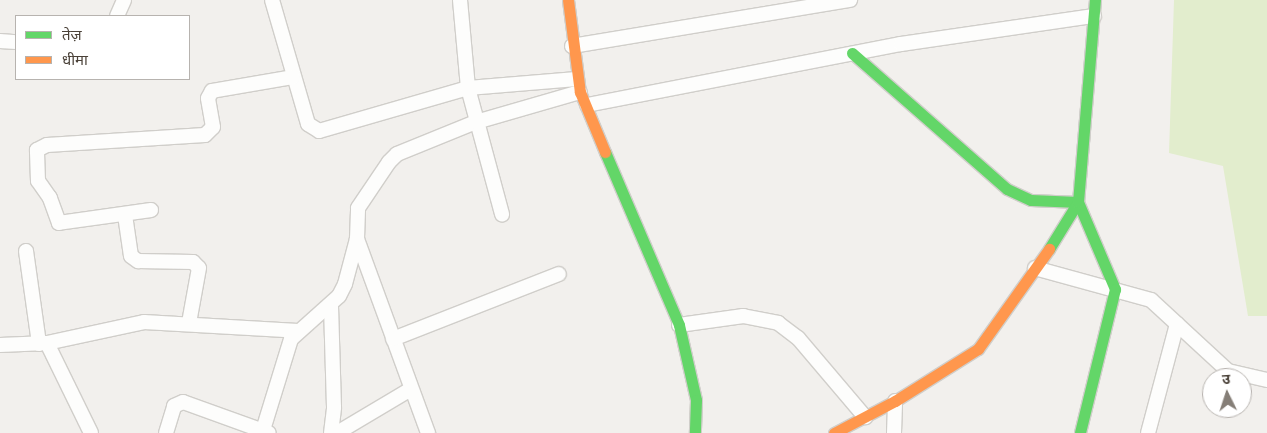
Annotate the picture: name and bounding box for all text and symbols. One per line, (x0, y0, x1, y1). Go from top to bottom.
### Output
legend (15, 15, 190, 80)
text: तेज़ (62, 23, 82, 46)
text: धीमा (62, 48, 88, 71)
north arrow (1202, 368, 1252, 418)
text: उ (1221, 368, 1231, 389)

